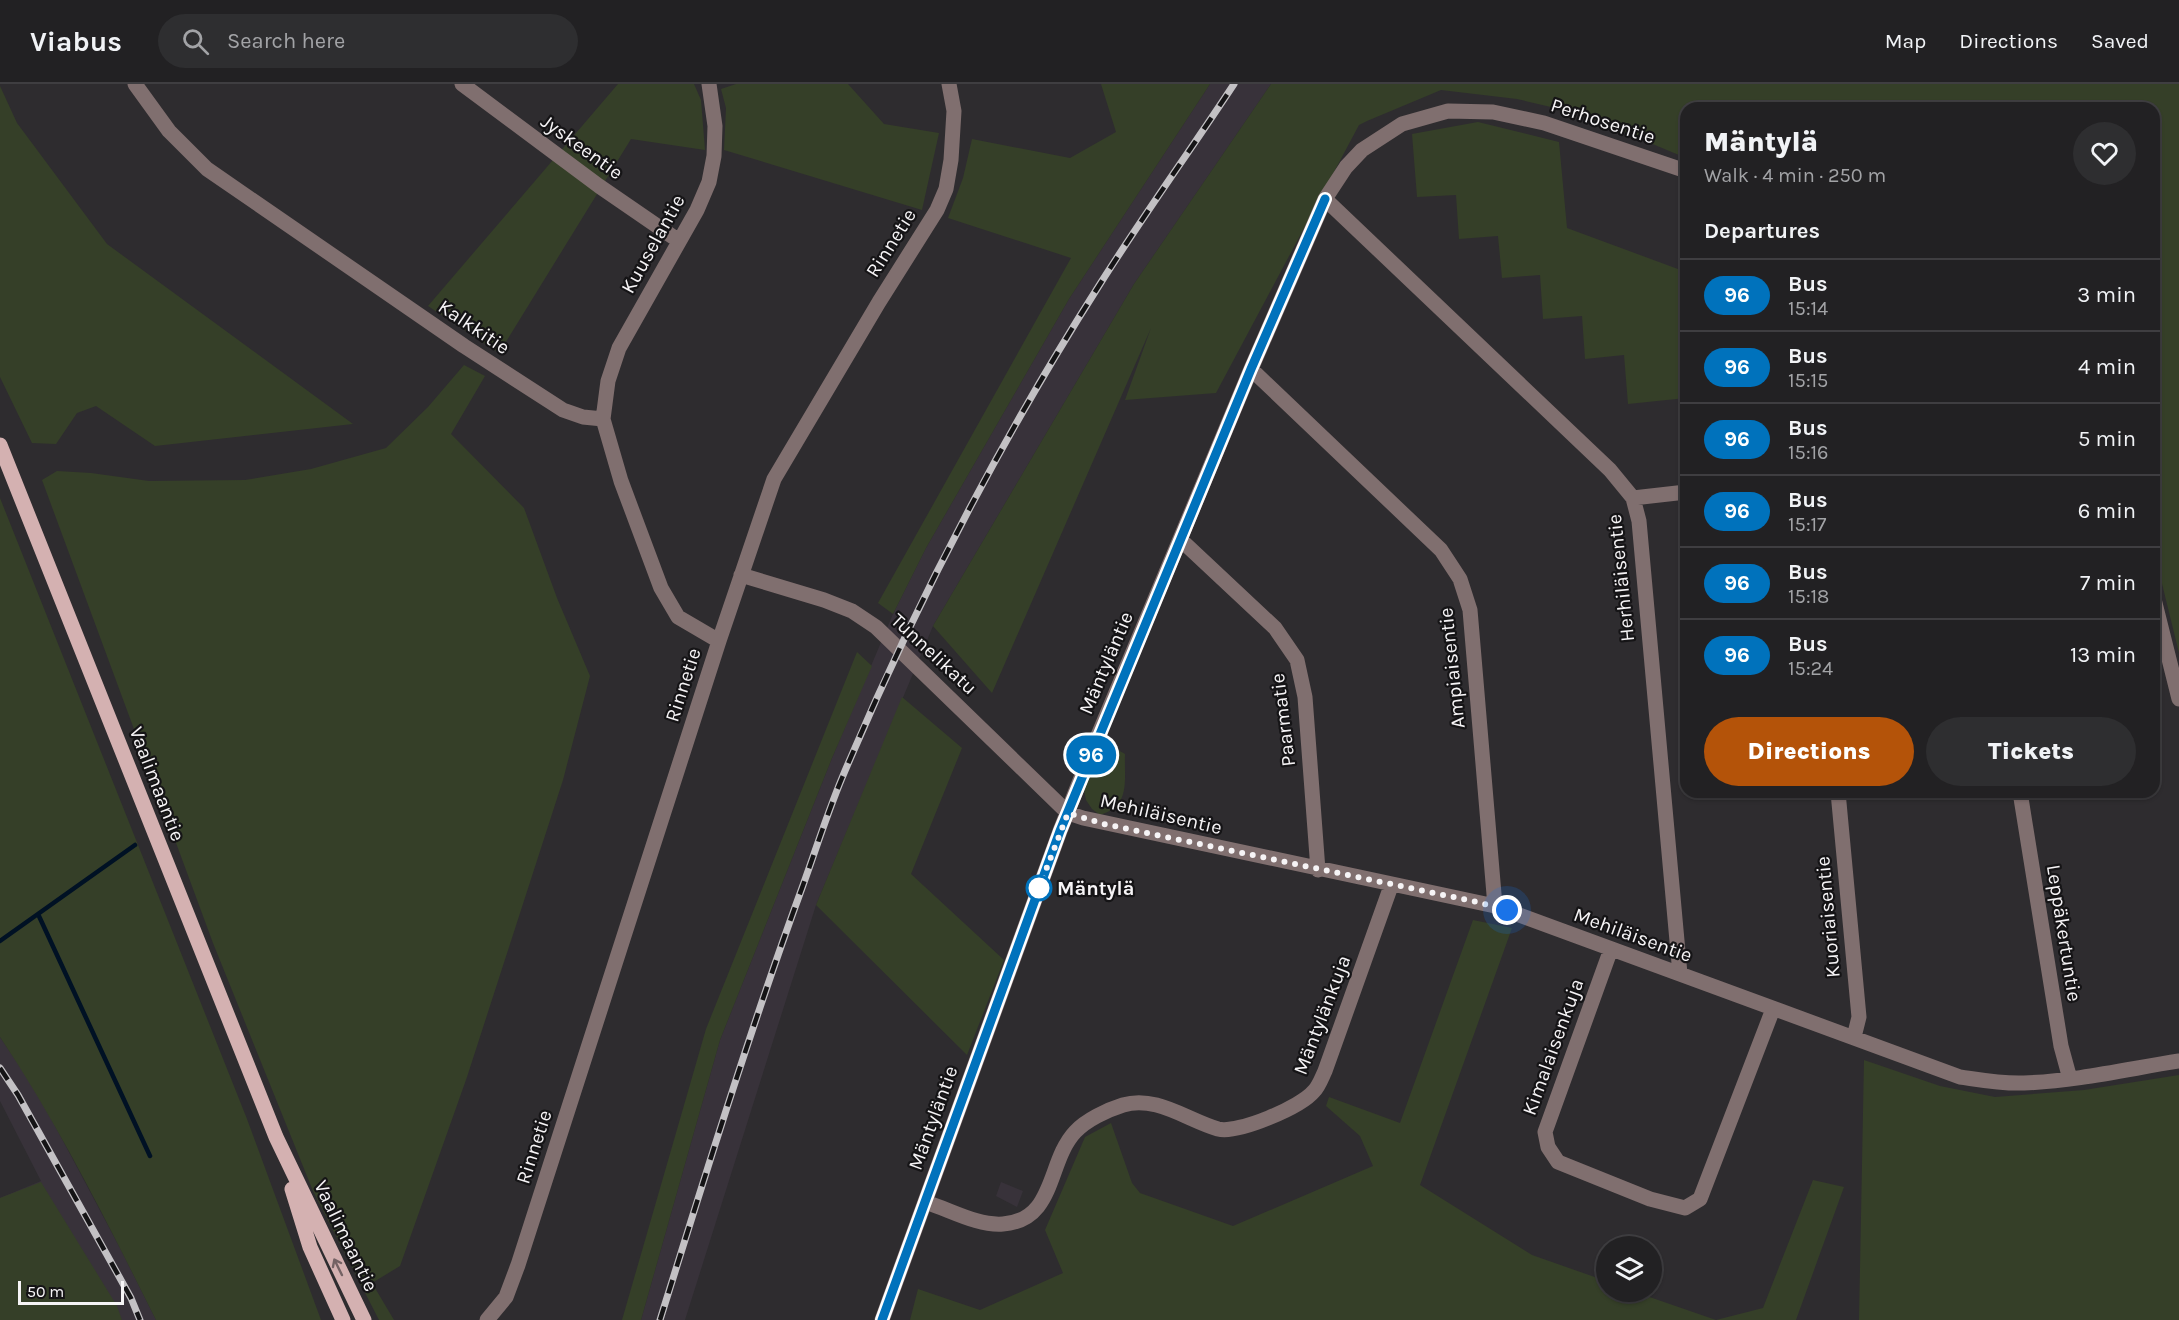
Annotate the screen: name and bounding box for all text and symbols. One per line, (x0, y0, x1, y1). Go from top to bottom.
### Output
search box (158, 14, 578, 68)
text: Viabus (30, 25, 122, 58)
icon: search (179, 25, 212, 58)
text: Search here (227, 28, 345, 54)
text: Map (1885, 29, 1926, 53)
text: Directions (1959, 29, 2058, 53)
text: Saved (2091, 29, 2149, 53)
street label: Perhosentie (1548, 93, 1658, 149)
street label: Jyskeentie (537, 110, 627, 184)
button: heart (2073, 122, 2136, 185)
text: Mäntylä (1704, 125, 1818, 158)
text: Walk · 4 min · 250 m (1704, 164, 1886, 187)
street label: Kuuselantie (616, 190, 690, 298)
street label: Rinnetie (861, 205, 921, 281)
text: Departures (1704, 218, 1820, 244)
text: Bus (1788, 271, 1828, 297)
text: 3 min (2077, 282, 2136, 308)
text: 96 (1724, 283, 1750, 307)
street label: Kalkkitie (434, 295, 514, 359)
text: 15:14 (1788, 297, 1828, 320)
text: Bus (1788, 343, 1828, 369)
text: 4 min (2078, 354, 2136, 380)
text: 96 (1724, 355, 1750, 379)
text: 15:15 (1788, 369, 1828, 392)
text: Bus (1788, 415, 1828, 441)
text: 5 min (2078, 426, 2136, 452)
text: 96 (1724, 427, 1750, 451)
text: 15:16 (1788, 441, 1829, 464)
text: Bus (1788, 487, 1828, 513)
text: 6 min (2078, 498, 2136, 524)
text: 96 (1724, 499, 1750, 523)
street label: Herhiläisentie (1603, 513, 1639, 643)
text: 15:17 (1788, 513, 1827, 536)
text: Bus (1788, 559, 1828, 585)
text: 7 min (2080, 570, 2136, 596)
text: 96 (1724, 571, 1750, 595)
text: 15:18 (1788, 585, 1829, 608)
street label: Ampiaisentie (1434, 606, 1470, 730)
street label: Mäntyläntie (1074, 608, 1138, 718)
street label: Tunnelikatu (886, 609, 982, 699)
text: Bus (1788, 631, 1828, 657)
text: 13 min (2070, 642, 2136, 668)
text: 96 (1724, 643, 1750, 667)
street label: Rinnetie (660, 645, 706, 725)
text: 15:24 (1788, 657, 1833, 680)
street label: Paarmatie (1266, 672, 1300, 768)
button: Directions (1704, 717, 1914, 786)
button: Tickets (1926, 717, 2136, 786)
street label: Vaalimaantie (125, 724, 189, 844)
line badge: 96 (1064, 736, 1118, 774)
text: 96 (1078, 743, 1104, 767)
street label: Mehiläisentie (1098, 789, 1224, 839)
street label: Kuoriaisentie (1811, 855, 1845, 979)
street label: Leppäkertuntie (2042, 863, 2086, 1003)
marker: Mäntylä (1026, 875, 1052, 901)
place label: Mäntylä (1057, 877, 1134, 900)
your location (1492, 895, 1522, 925)
street label: Mehiläisentie (1571, 903, 1695, 967)
street label: Mäntylänkuja (1289, 952, 1355, 1078)
street label: Kimalaisenkuja (1518, 975, 1588, 1119)
street label: Mäntyläntie (904, 1063, 962, 1173)
street label: Rinnetie (511, 1107, 557, 1187)
street label: Vaalimaantie (309, 1177, 383, 1295)
map controls (1596, 1236, 1662, 1302)
button: layers (1596, 1236, 1662, 1302)
one-way arrow (332, 1259, 344, 1277)
scale bar (18, 1278, 124, 1306)
text: 50 m (27, 1282, 64, 1301)

